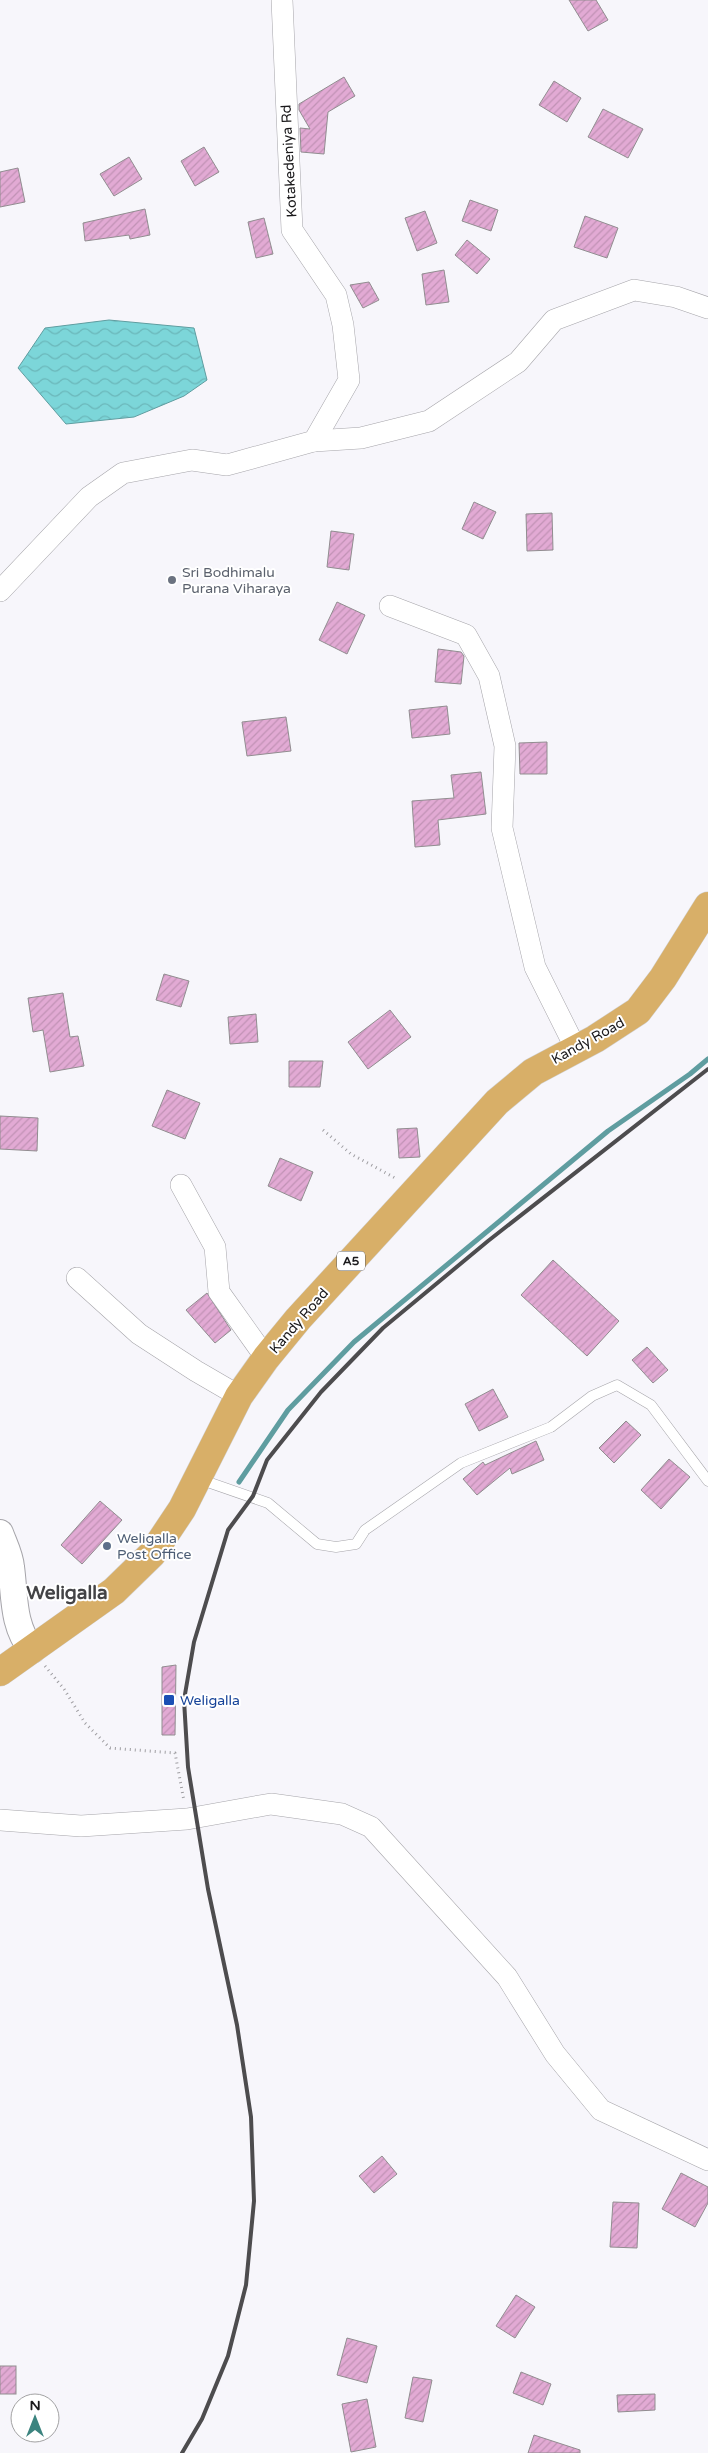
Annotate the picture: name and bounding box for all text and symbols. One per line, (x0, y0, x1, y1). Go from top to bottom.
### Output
street label: Kotakedeniya Rd (278, 104, 300, 218)
place label: Sri Bodhimalu Purana Viharaya (182, 564, 291, 597)
marker: Sri Bodhimalu Purana Viharaya (166, 574, 178, 586)
street label: Kandy Road (548, 1014, 628, 1068)
road number: A5 (337, 1252, 365, 1270)
street label: Kandy Road (266, 1285, 332, 1357)
place label: Weligalla Post Office (117, 1530, 192, 1563)
marker: Weligalla Post Office (101, 1540, 113, 1552)
district label: Weligalla (26, 1582, 108, 1605)
place label: Weligalla (180, 1692, 240, 1709)
marker: Weligalla (162, 1693, 176, 1707)
north arrow (10, 2393, 60, 2443)
text: N (29, 2397, 41, 2414)

